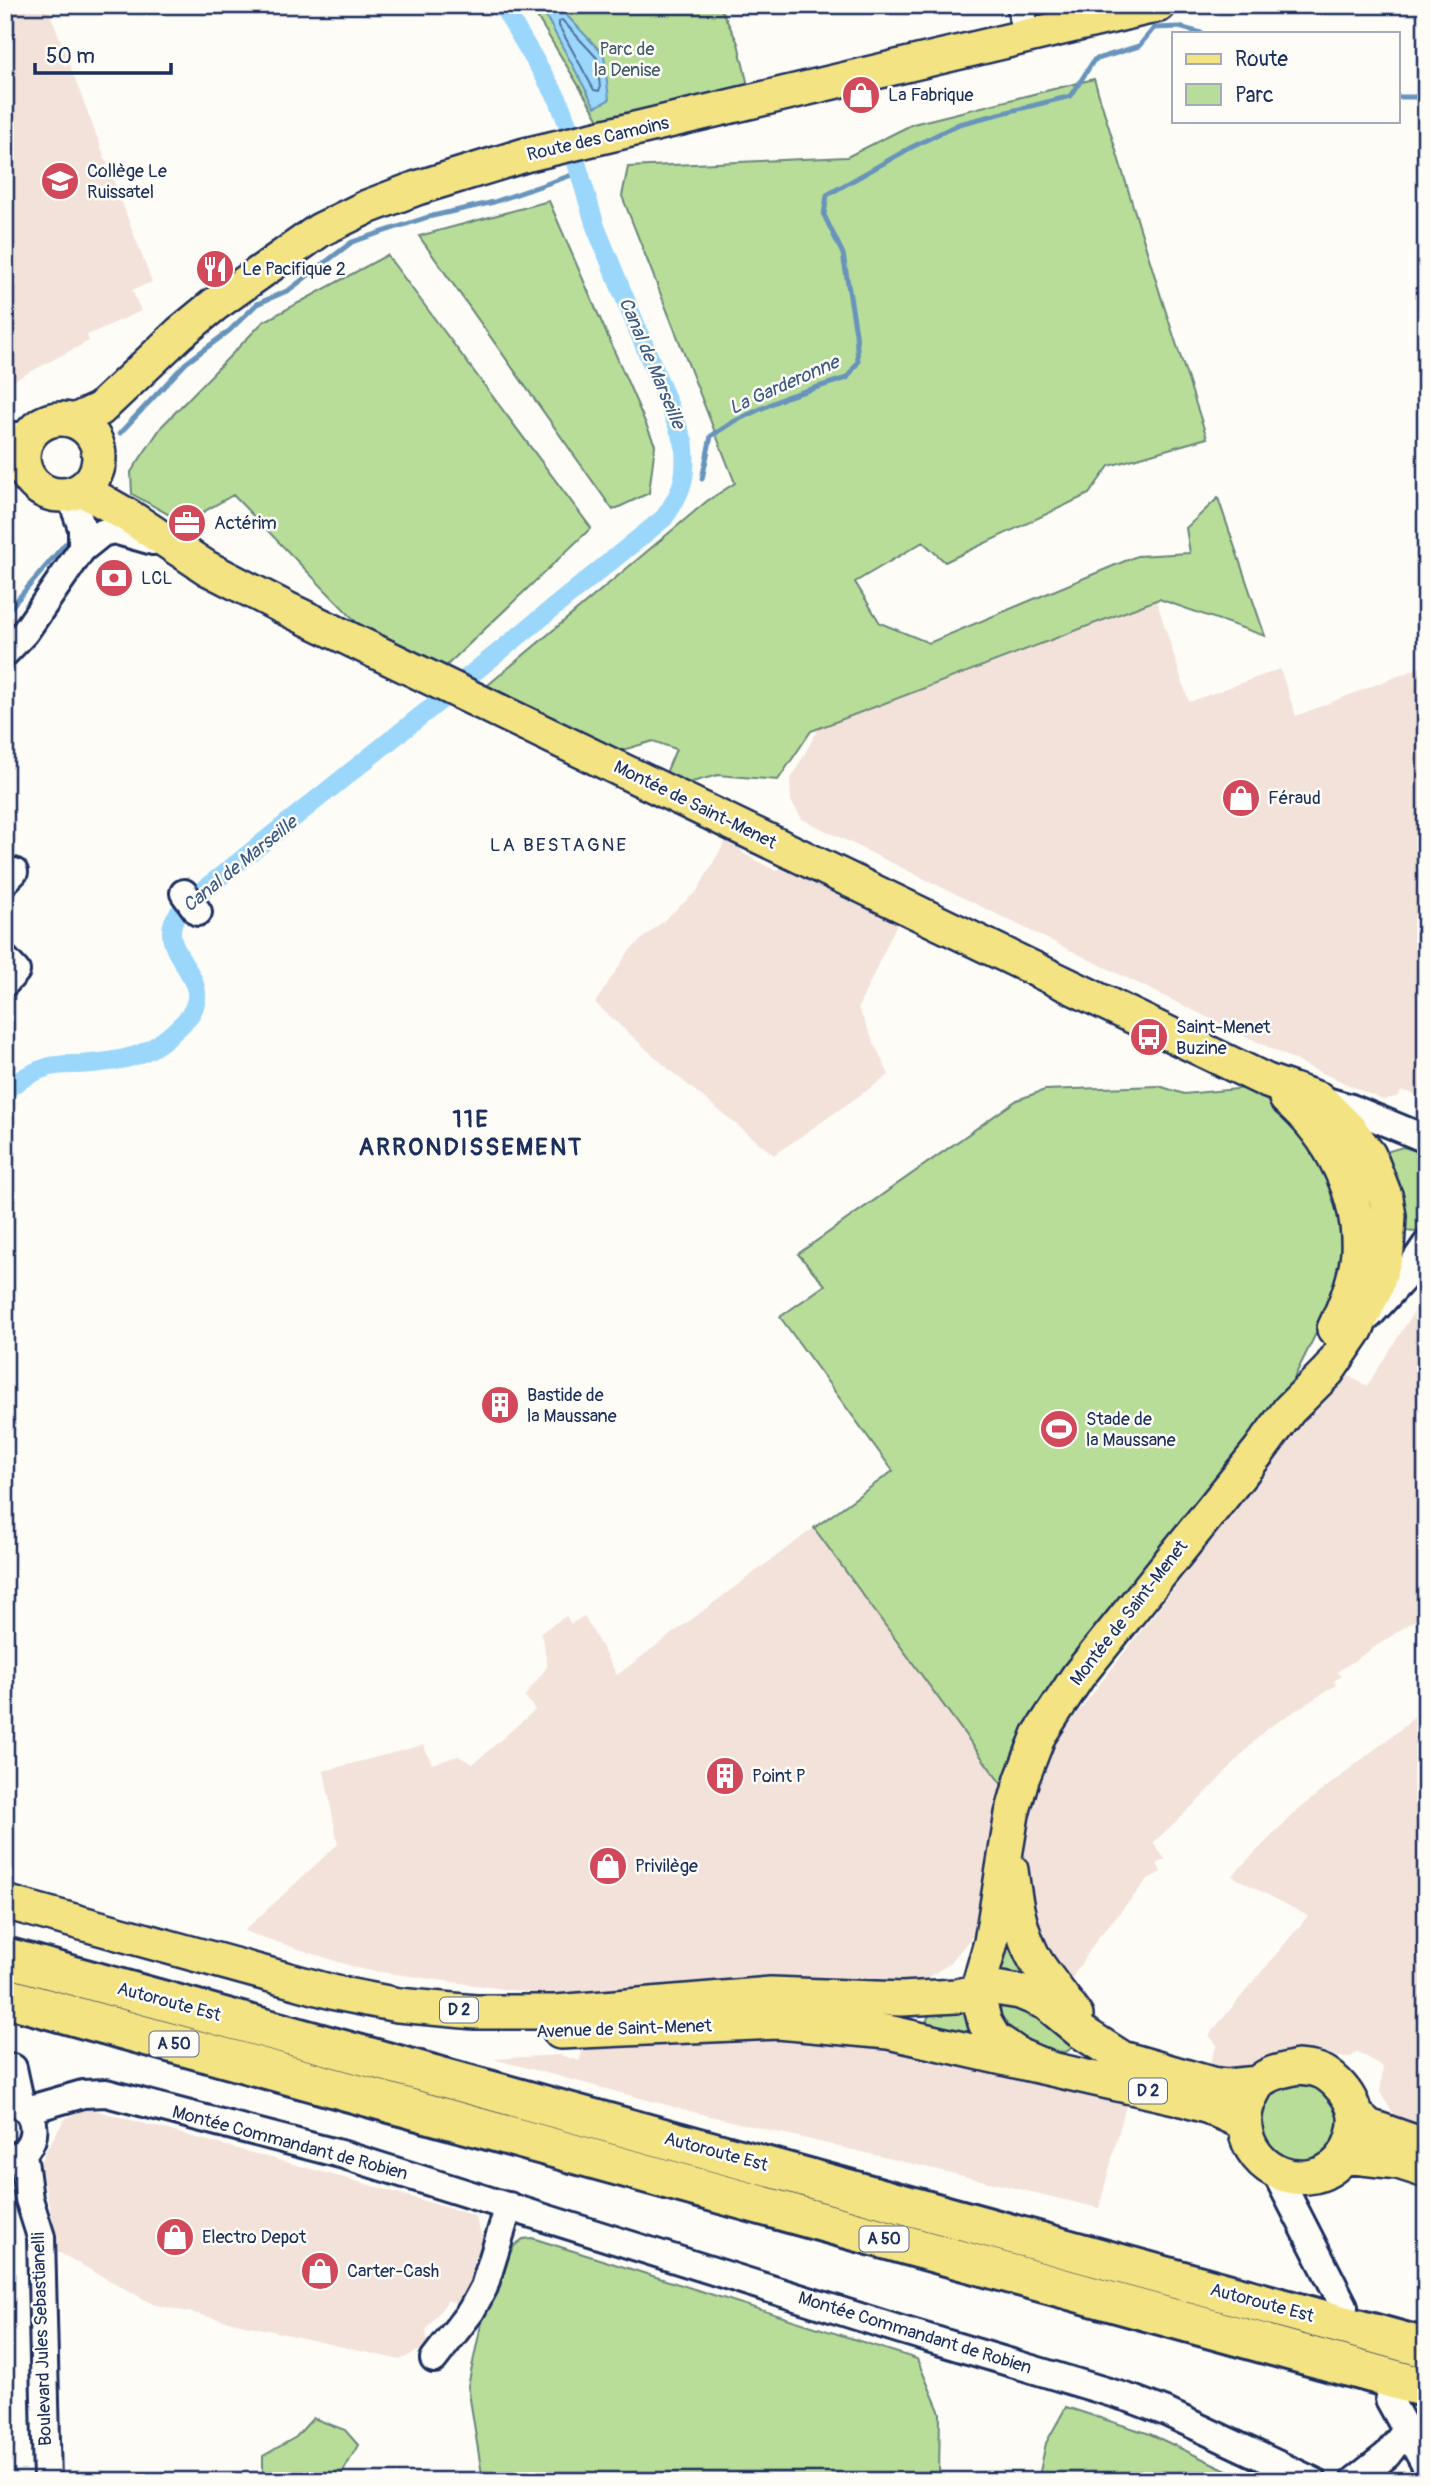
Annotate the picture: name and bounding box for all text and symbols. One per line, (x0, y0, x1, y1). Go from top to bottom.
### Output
scale bar (35, 32, 172, 76)
legend (1172, 32, 1400, 122)
park label: Parc de la Denise (594, 38, 660, 82)
text: 50 m (46, 43, 95, 70)
text: Route (1235, 46, 1288, 73)
shop icon: La Fabrique (840, 74, 882, 116)
text: Parc (1235, 82, 1274, 109)
place label: La Fabrique (888, 84, 973, 107)
street label: Route des Camoins (525, 111, 671, 167)
school or university icon: Collège Le Ruissatel (39, 160, 81, 202)
place label: Collège Le Ruissatel (87, 160, 167, 204)
restaurant icon: Le Pacifique 2 (194, 248, 236, 290)
place label: Le Pacifique 2 (242, 258, 346, 281)
water label: Canal de Marseille (614, 294, 691, 434)
water label: La Garderonne (725, 349, 844, 420)
office icon: Actérim (166, 502, 208, 544)
place label: Actérim (214, 512, 277, 535)
bank icon: LCL (93, 557, 135, 599)
place label: LCL (141, 567, 172, 590)
street label: Montée de Saint-Menet (610, 756, 781, 855)
shop icon: Féraud (1220, 777, 1262, 819)
place label: Féraud (1268, 787, 1321, 810)
water label: Canal de Marseille (178, 810, 303, 917)
district label: LA BESTAGNE (490, 833, 628, 857)
bus stop icon: Saint-Menet Buzine (1128, 1016, 1170, 1058)
place label: Saint-Menet Buzine (1176, 1016, 1271, 1060)
district label: 11E ARRONDISSEMENT (359, 1105, 583, 1162)
building icon: Bastide de la Maussane (479, 1384, 521, 1426)
place label: Bastide de la Maussane (527, 1384, 617, 1428)
sports icon: Stade de la Maussane (1038, 1408, 1080, 1450)
place label: Stade de la Maussane (1086, 1408, 1176, 1452)
street label: Montée de Saint-Menet (1065, 1535, 1193, 1690)
building icon: Point P (704, 1755, 746, 1797)
place label: Point P (752, 1765, 806, 1788)
shop icon: Privilège (587, 1845, 629, 1887)
place label: Privilège (635, 1855, 698, 1878)
street label: Autoroute Est (115, 1977, 224, 2027)
road number: D 2 (440, 1998, 478, 2022)
street label: Avenue de Saint-Menet (536, 2014, 713, 2044)
road number: A 50 (150, 2032, 198, 2056)
road number: D 2 (1129, 2078, 1167, 2104)
street label: Montée Commandant de Robien (170, 2100, 410, 2186)
street label: Autoroute Est (662, 2127, 771, 2177)
shop icon: Electro Depot (154, 2216, 196, 2258)
place label: Electro Depot (202, 2226, 307, 2249)
road number: A 50 (860, 2226, 908, 2252)
street label: Boulevard Jules Sebastianelli (27, 2232, 57, 2446)
shop icon: Carter-Cash (299, 2250, 341, 2292)
place label: Carter-Cash (347, 2260, 439, 2283)
street label: Autoroute Est (1208, 2278, 1317, 2328)
street label: Montée Commandant de Robien (796, 2287, 1034, 2379)

